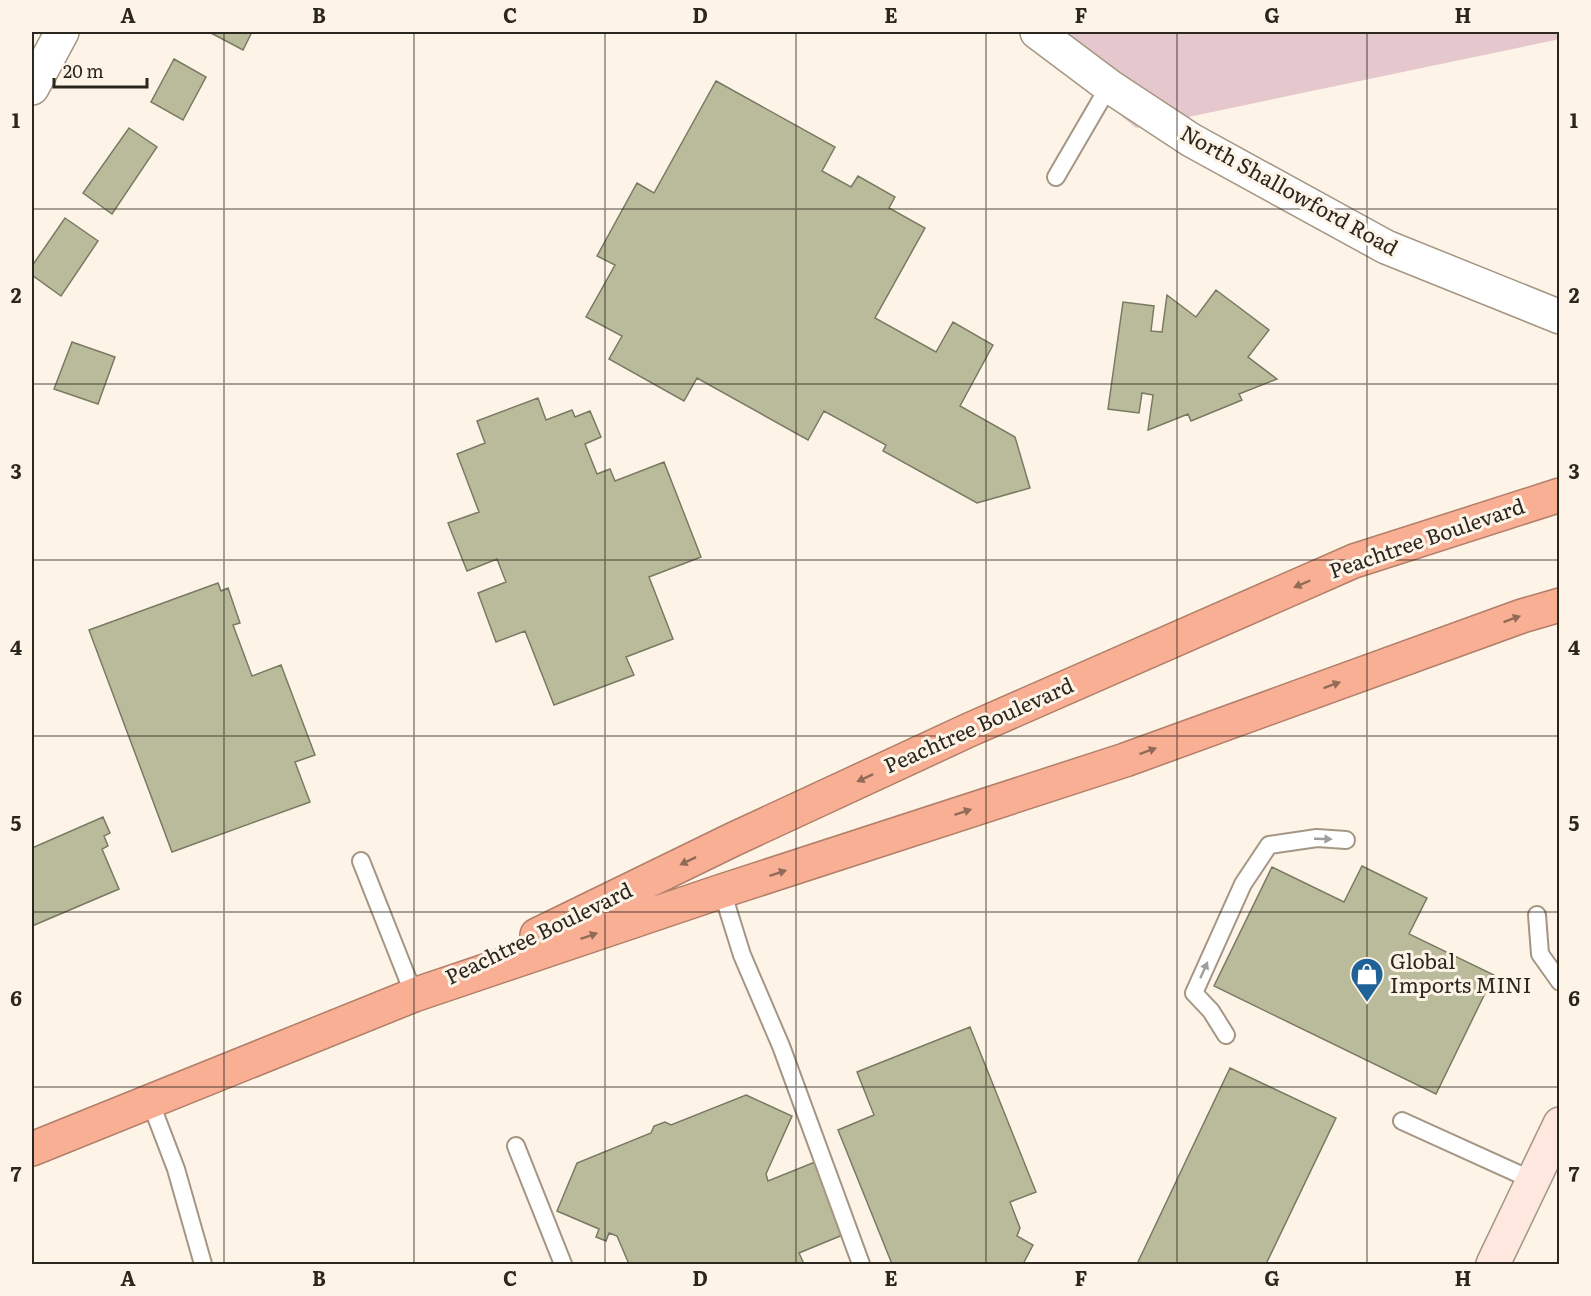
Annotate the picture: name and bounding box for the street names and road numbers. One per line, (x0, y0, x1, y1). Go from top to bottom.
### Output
street label: North Shallowford Road (1176, 116, 1405, 262)
street label: Peachtree Boulevard (1324, 489, 1528, 585)
street label: Peachtree Boulevard (878, 668, 1078, 780)
street label: Peachtree Boulevard (439, 873, 637, 991)

